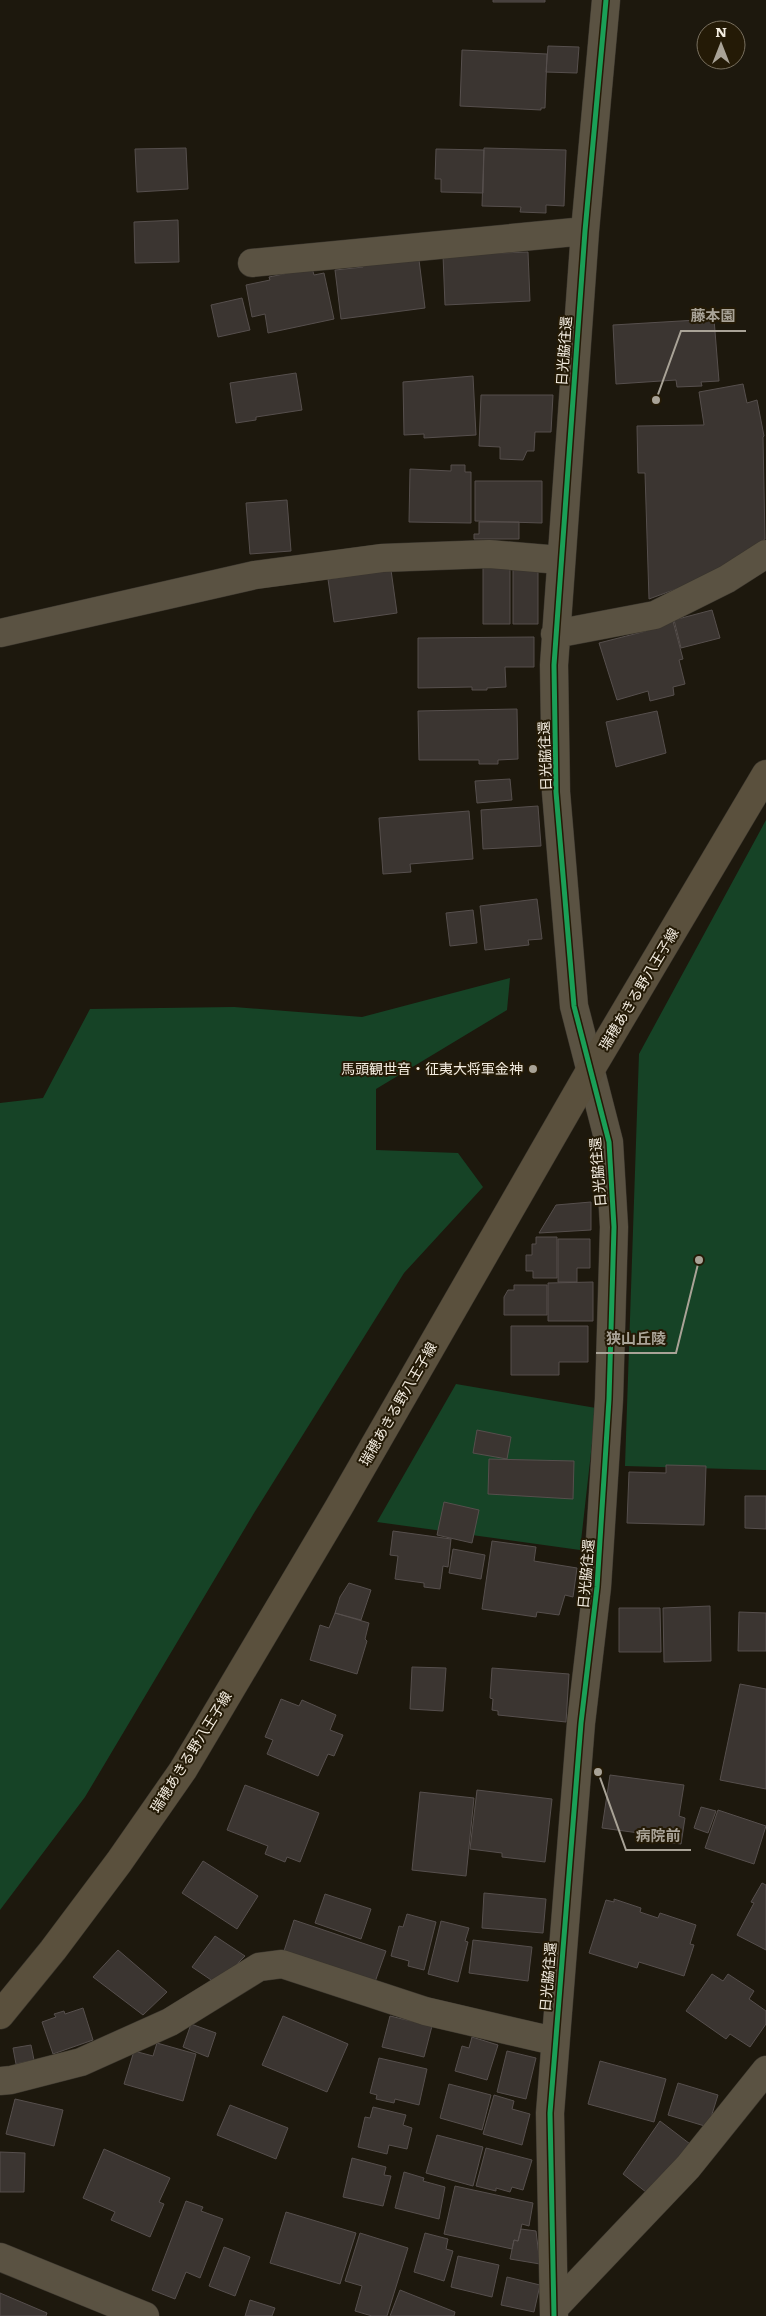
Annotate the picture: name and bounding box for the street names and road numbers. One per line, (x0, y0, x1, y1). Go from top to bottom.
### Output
street label: 日光脇往還 (551, 315, 575, 387)
street label: 日光脇往還 (533, 721, 555, 791)
street label: 瑞穂あきる野八王子線 (594, 923, 683, 1054)
street label: 日光脇往還 (584, 1136, 610, 1208)
street label: 瑞穂あきる野八王子線 (354, 1338, 441, 1469)
street label: 日光脇往還 (572, 1538, 598, 1610)
street label: 瑞穂あきる野八王子線 (145, 1687, 236, 1816)
street label: 日光脇往還 (534, 1941, 560, 2013)

